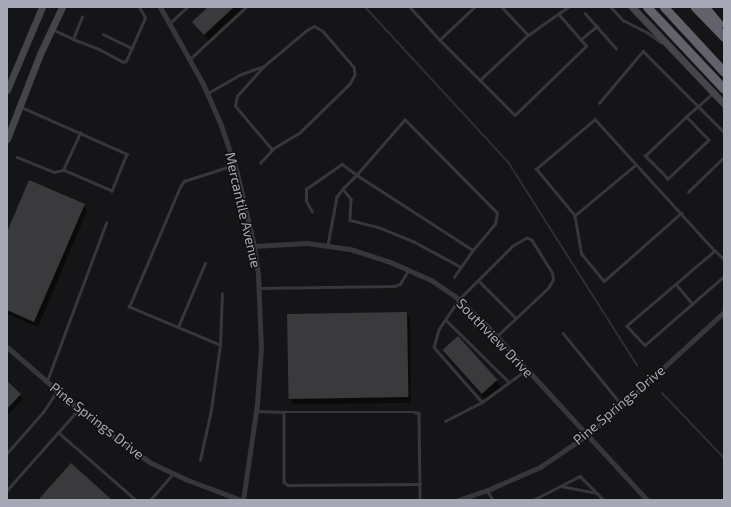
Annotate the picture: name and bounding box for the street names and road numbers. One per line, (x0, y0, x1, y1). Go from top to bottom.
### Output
street label: Mercantile Avenue (221, 150, 265, 270)
street label: Southview Drive (453, 295, 537, 381)
street label: Pine Springs Drive (570, 362, 668, 448)
street label: Pine Springs Drive (47, 379, 147, 463)

